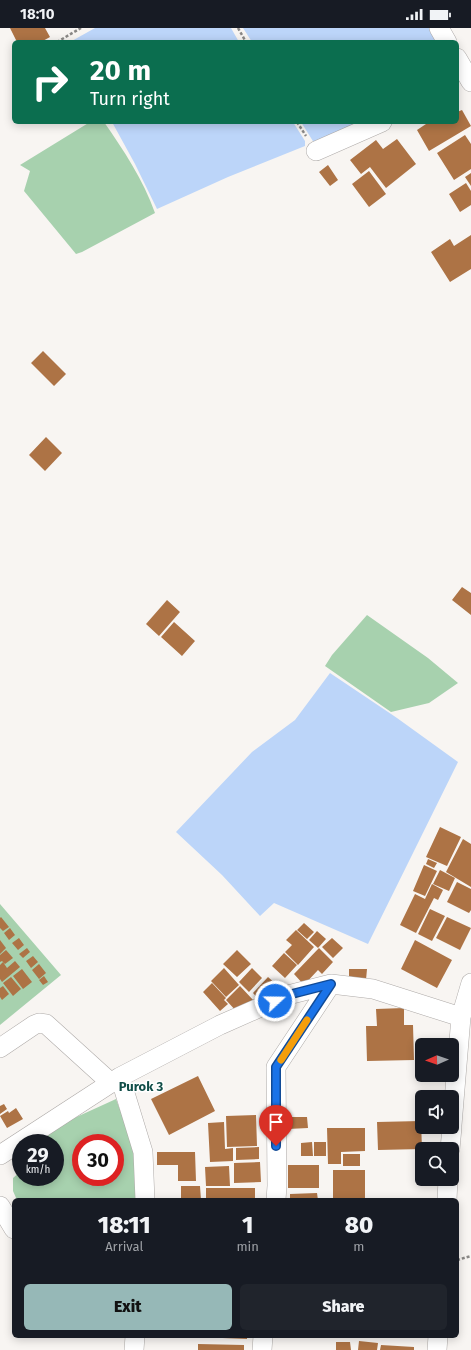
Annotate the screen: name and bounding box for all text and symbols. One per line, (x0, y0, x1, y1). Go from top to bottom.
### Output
text: 18:10 (20, 5, 55, 23)
text: 20 m (90, 54, 151, 87)
icon: right (24, 56, 76, 108)
text: Turn right (90, 88, 170, 110)
position arrow (254, 980, 296, 1022)
north arrow (415, 1038, 459, 1082)
map controls (415, 1038, 459, 1186)
district label: Purok 3 (119, 1079, 163, 1094)
button: sound (415, 1090, 459, 1134)
pin (259, 1105, 293, 1146)
icon: arrive (265, 1111, 287, 1133)
speed limit sign: 30 (72, 1134, 124, 1186)
button: search (415, 1142, 459, 1186)
text: 29 (27, 1143, 49, 1167)
text: km/h (26, 1164, 50, 1176)
text: 18:11 (98, 1211, 151, 1239)
text: 1 (242, 1211, 253, 1239)
text: 80 (345, 1211, 373, 1239)
text: Arrival (105, 1239, 143, 1254)
text: min (236, 1239, 259, 1254)
text: m (353, 1239, 365, 1254)
button: Exit (24, 1284, 232, 1330)
button: Share (240, 1284, 447, 1330)

